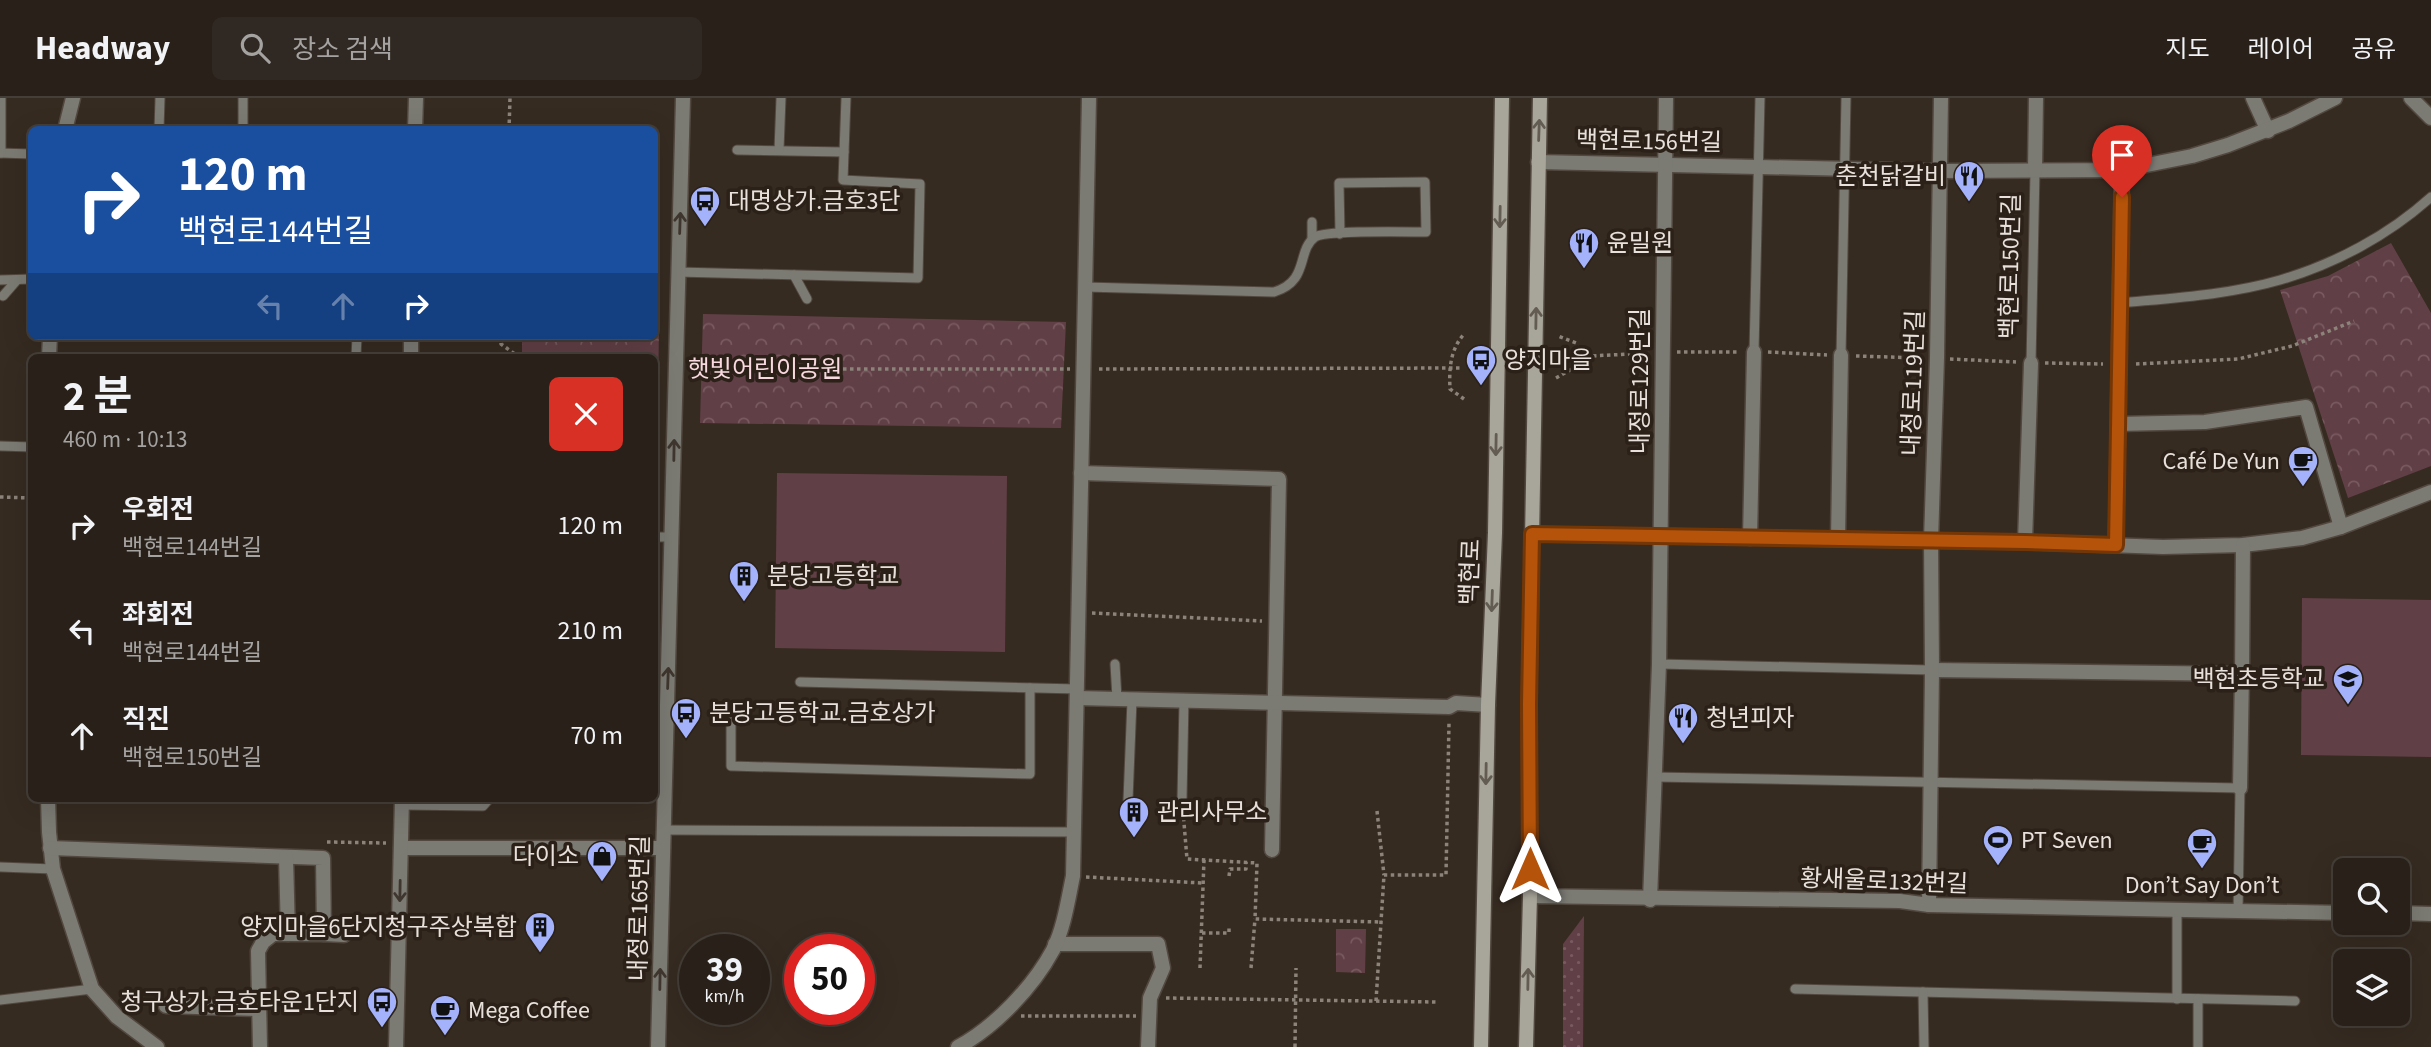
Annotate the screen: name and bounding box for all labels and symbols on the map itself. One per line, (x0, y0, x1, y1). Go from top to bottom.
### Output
one-way arrow (1533, 119, 1546, 142)
street label: 백현로156번길 (1576, 123, 1722, 160)
pin (2092, 125, 2152, 197)
place label: 춘천닭갈비 (1836, 159, 1946, 194)
restaurant icon: 춘천닭갈비 (1952, 159, 1986, 203)
bus stop icon: 대명상가.금호3단 (688, 184, 722, 228)
place label: 대명상가.금호3단 (728, 184, 900, 219)
street label: 백현로150번길 (1992, 193, 2029, 339)
one-way arrow (1493, 205, 1507, 228)
one-way arrow (673, 212, 686, 235)
restaurant icon: 윤밀원 (1567, 226, 1601, 270)
place label: 윤밀원 (1607, 226, 1673, 261)
one-way arrow (1529, 307, 1543, 330)
street label: 내정로129번길 (1623, 308, 1658, 454)
street label: 내정로119번길 (1893, 309, 1934, 457)
bus stop icon: 양지마을 (1464, 343, 1498, 387)
place label: 양지마을 (1504, 343, 1592, 378)
park label: 햇빛어린이공원 (688, 352, 842, 387)
one-way arrow (1489, 433, 1503, 456)
one-way arrow (667, 439, 680, 462)
place label: Café De Yun (2162, 444, 2280, 479)
cafe icon: Café De Yun (2286, 444, 2320, 488)
street label: 백현로 (1452, 538, 1489, 606)
building icon: 분당고등학교 (727, 559, 761, 603)
place label: 분당고등학교 (767, 559, 899, 594)
one-way arrow (1486, 589, 1499, 612)
place label: 백현초등학교 (2193, 662, 2325, 697)
school or university icon: 백현초등학교 (2331, 662, 2365, 706)
one-way arrow (661, 667, 674, 690)
bus stop icon: 분당고등학교.금호상가 (669, 696, 703, 740)
place label: 분당고등학교.금호상가 (709, 696, 936, 731)
restaurant icon: 청년피자 (1666, 701, 1700, 745)
place label: 청년피자 (1706, 701, 1794, 736)
one-way arrow (1480, 762, 1493, 785)
building icon: 관리사무소 (1117, 795, 1151, 839)
place label: 관리사무소 (1157, 795, 1267, 830)
sports icon: PT Seven (1981, 823, 2015, 867)
place label: PT Seven (2021, 823, 2113, 858)
cafe icon: Don’t Say Don’t (2185, 826, 2219, 870)
position arrow (1493, 832, 1567, 906)
street label: 내정로165번길 (621, 835, 658, 981)
place label: 다이소 (513, 839, 579, 874)
shop icon: 다이소 (585, 839, 619, 883)
street label: 황새울로132번길 (1799, 861, 1969, 902)
place label: Don’t Say Don’t (2125, 868, 2279, 903)
one-way arrow (393, 879, 406, 902)
place label: 양지마을6단지청구주상복합 (240, 910, 517, 945)
building icon: 양지마을6단지청구주상복합 (523, 910, 557, 954)
speed limit sign: 50 (784, 934, 875, 1025)
one-way arrow (653, 968, 666, 991)
one-way arrow (1521, 968, 1535, 991)
place label: 청구상가.금호타운1단지 (120, 985, 359, 1020)
bus stop icon: 청구상가.금호타운1단지 (365, 985, 399, 1029)
cafe icon: Mega Coffee (428, 993, 462, 1037)
place label: Mega Coffee (468, 993, 590, 1028)

